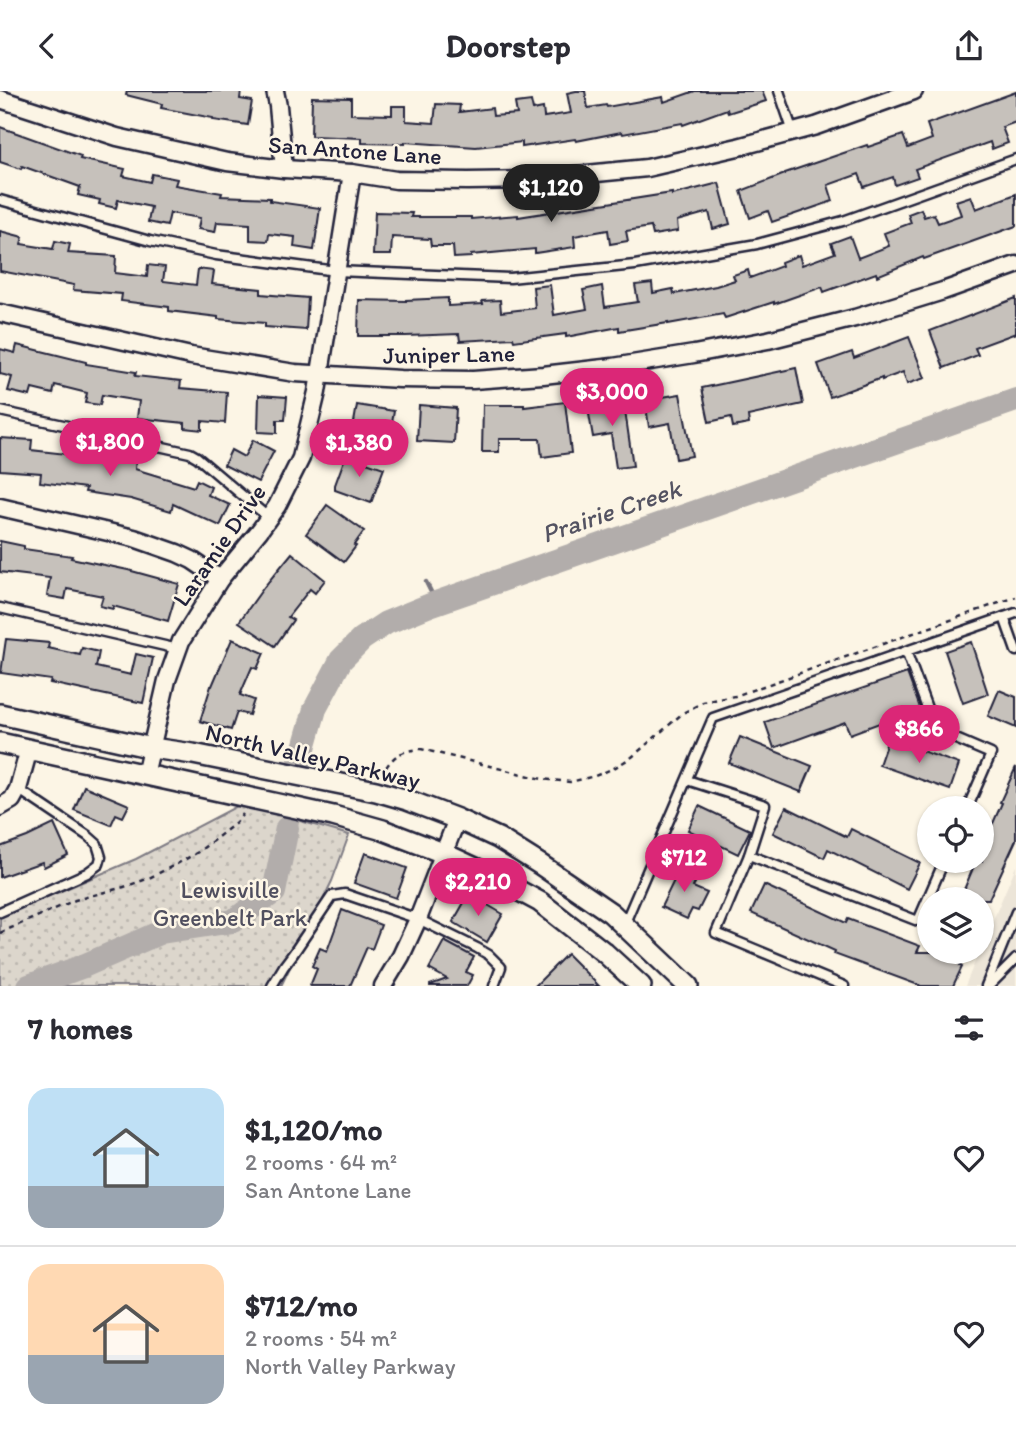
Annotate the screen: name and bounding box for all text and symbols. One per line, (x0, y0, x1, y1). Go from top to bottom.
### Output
icon: back (28, 27, 66, 65)
text: Doorstep (445, 27, 571, 65)
icon: share (950, 27, 988, 65)
street label: San Antone Lane (267, 129, 443, 171)
pin: $1,120 (494, 165, 608, 224)
text: $1,120 (519, 173, 583, 201)
street label: Juniper Lane (383, 338, 515, 370)
pin: $3,000 (555, 369, 669, 428)
text: $3,000 (576, 377, 648, 405)
pin: $1,800 (53, 419, 167, 478)
pin: $1,380 (302, 419, 416, 479)
text: $1,800 (76, 427, 144, 455)
text: $1,380 (325, 428, 393, 456)
water label: Prairie Creek (537, 472, 686, 550)
street label: Laramie Drive (166, 478, 272, 612)
pin: $866 (878, 705, 960, 765)
text: $866 (895, 714, 943, 742)
street label: North Valley Parkway (203, 717, 423, 795)
map controls (917, 796, 994, 964)
button: locate (917, 796, 994, 873)
pin: $712 (643, 835, 725, 894)
text: $712 (661, 843, 707, 871)
pin: $2,210 (421, 859, 535, 918)
text: $2,210 (445, 867, 511, 895)
park label: Lewisville Greenbelt Park (153, 875, 308, 932)
button: layers (917, 887, 994, 964)
icon: filters (950, 1009, 988, 1047)
text: 7 homes (28, 1010, 133, 1047)
text: $1,120/mo (245, 1111, 383, 1148)
icon: home (84, 1116, 168, 1200)
icon: heart (950, 1139, 988, 1177)
text: 2 rooms · 64 m² (245, 1148, 397, 1176)
text: San Antone Lane (245, 1176, 411, 1204)
text: $712/mo (245, 1287, 358, 1324)
icon: home (84, 1292, 168, 1376)
icon: heart (950, 1315, 988, 1353)
text: 2 rooms · 54 m² (245, 1324, 397, 1352)
text: North Valley Parkway (245, 1352, 455, 1380)

